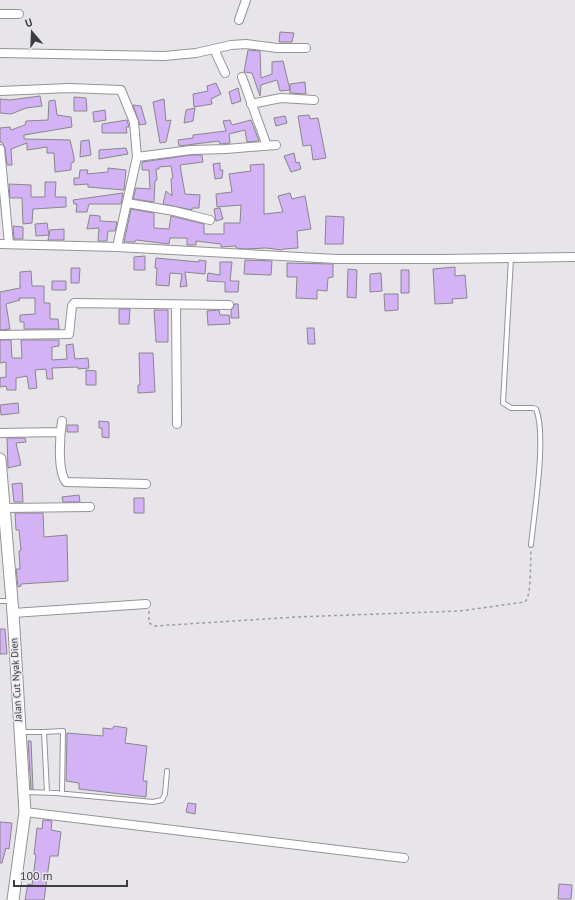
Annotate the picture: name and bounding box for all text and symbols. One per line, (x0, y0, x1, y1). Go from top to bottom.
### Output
north arrow (12, 12, 52, 52)
text: U (23, 15, 34, 30)
street label: Jalan Cut Nyak Dien (7, 638, 25, 723)
scale bar (14, 862, 127, 888)
text: 100 m (20, 868, 53, 883)

